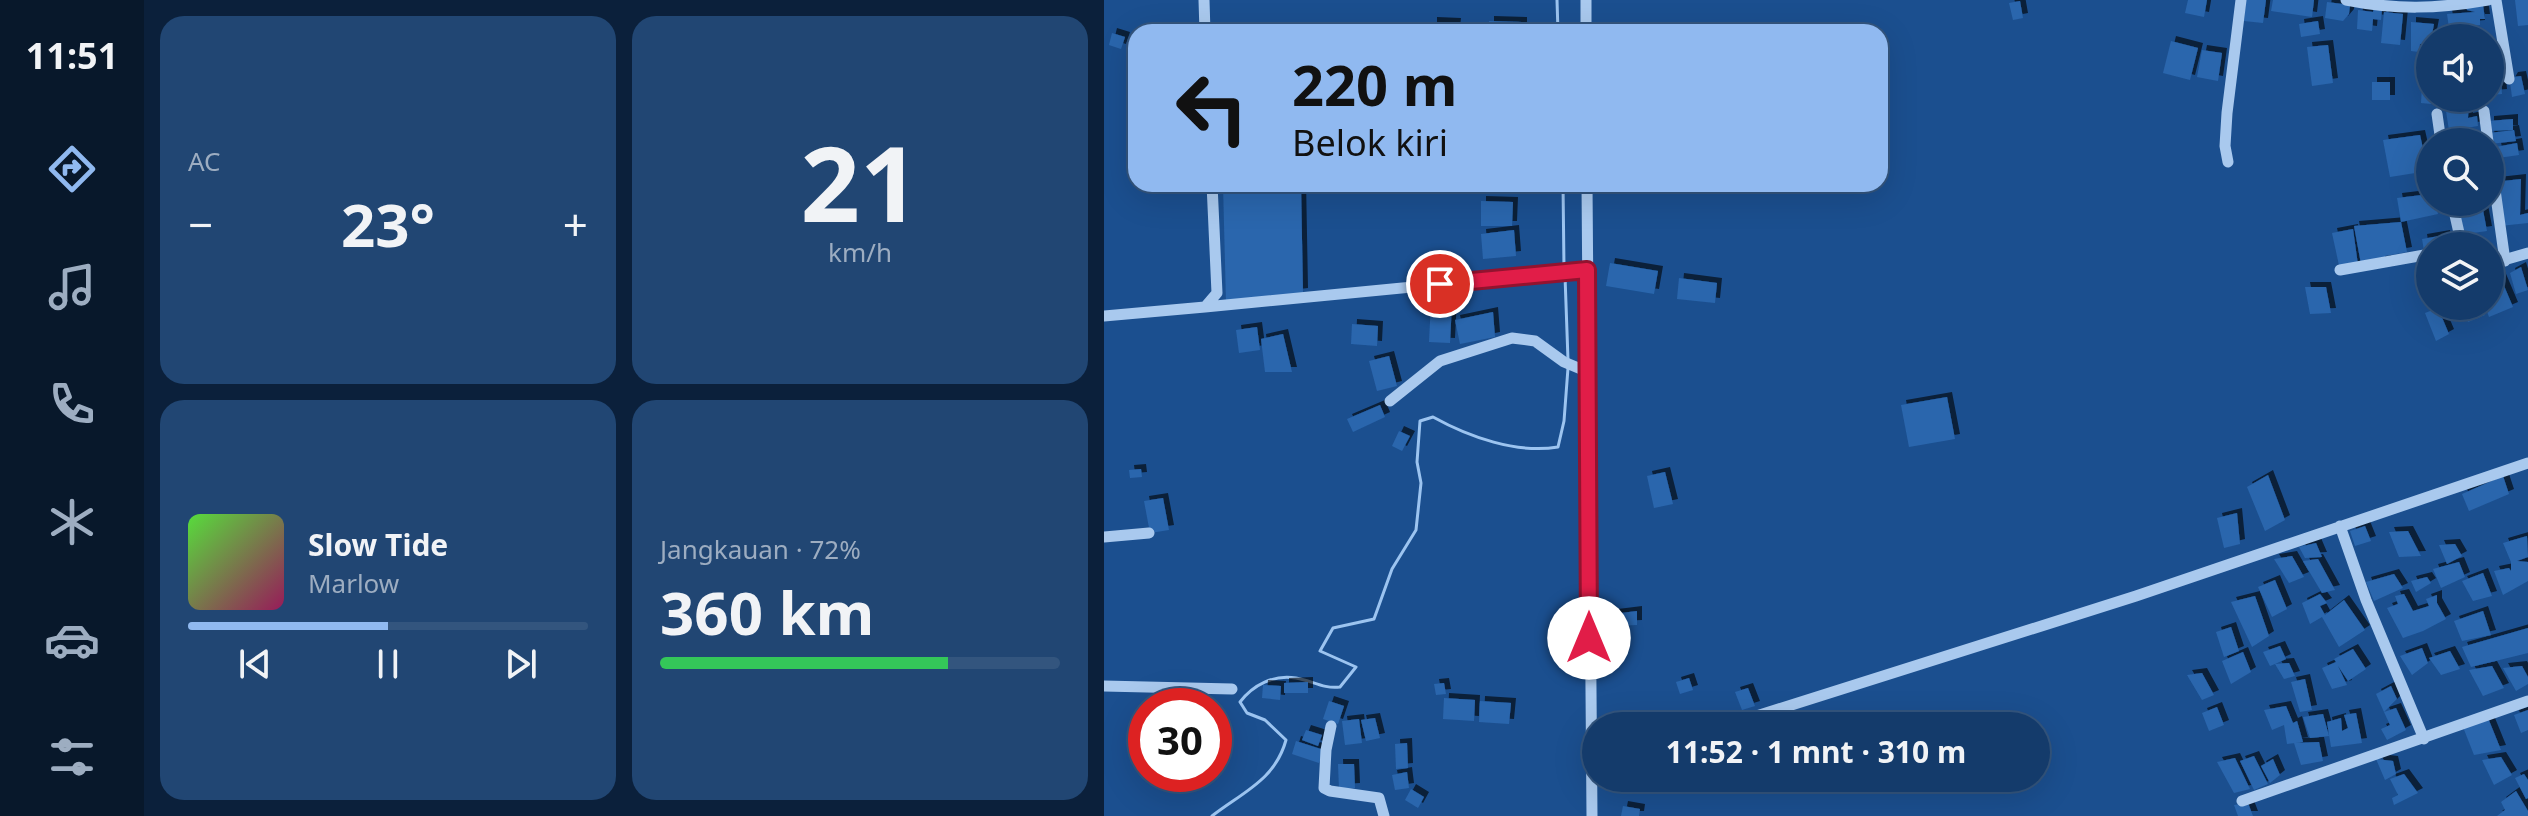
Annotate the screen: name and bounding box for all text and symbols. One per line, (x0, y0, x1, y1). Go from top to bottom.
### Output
map controls (2416, 24, 2504, 320)
button: sound (2416, 24, 2504, 112)
text: 11:51 (26, 31, 118, 80)
text: 220 m (1292, 46, 1457, 122)
icon: left (1160, 56, 1264, 160)
text: 21 (801, 111, 919, 252)
text: Belok kiri (1292, 118, 1448, 167)
button: search (2416, 128, 2504, 216)
icon: directions (44, 141, 100, 197)
text: AC (188, 143, 221, 179)
text: 23° (341, 183, 435, 265)
text: − (188, 194, 213, 254)
text: + (563, 194, 588, 254)
button: layers (2416, 232, 2504, 320)
text: km/h (828, 234, 892, 270)
pin (1406, 250, 1474, 318)
icon: music (44, 259, 100, 315)
icon: arrive (1418, 262, 1462, 306)
icon: phone (44, 376, 100, 432)
icon: climate (44, 494, 100, 550)
text: Slow Tide (308, 524, 448, 565)
text: Jangkauan · 72% (660, 531, 861, 567)
text: Marlow (308, 565, 399, 601)
text: 360 km (660, 571, 874, 653)
position arrow (1547, 596, 1631, 680)
icon: car (44, 612, 100, 668)
icon: previous (233, 642, 277, 686)
icon: pause (366, 642, 410, 686)
icon: next (499, 642, 543, 686)
speed limit sign: 30 (1128, 688, 1232, 792)
icon: filters (44, 729, 100, 785)
text: 11:52 · 1 mnt · 310 m (1666, 731, 1966, 772)

